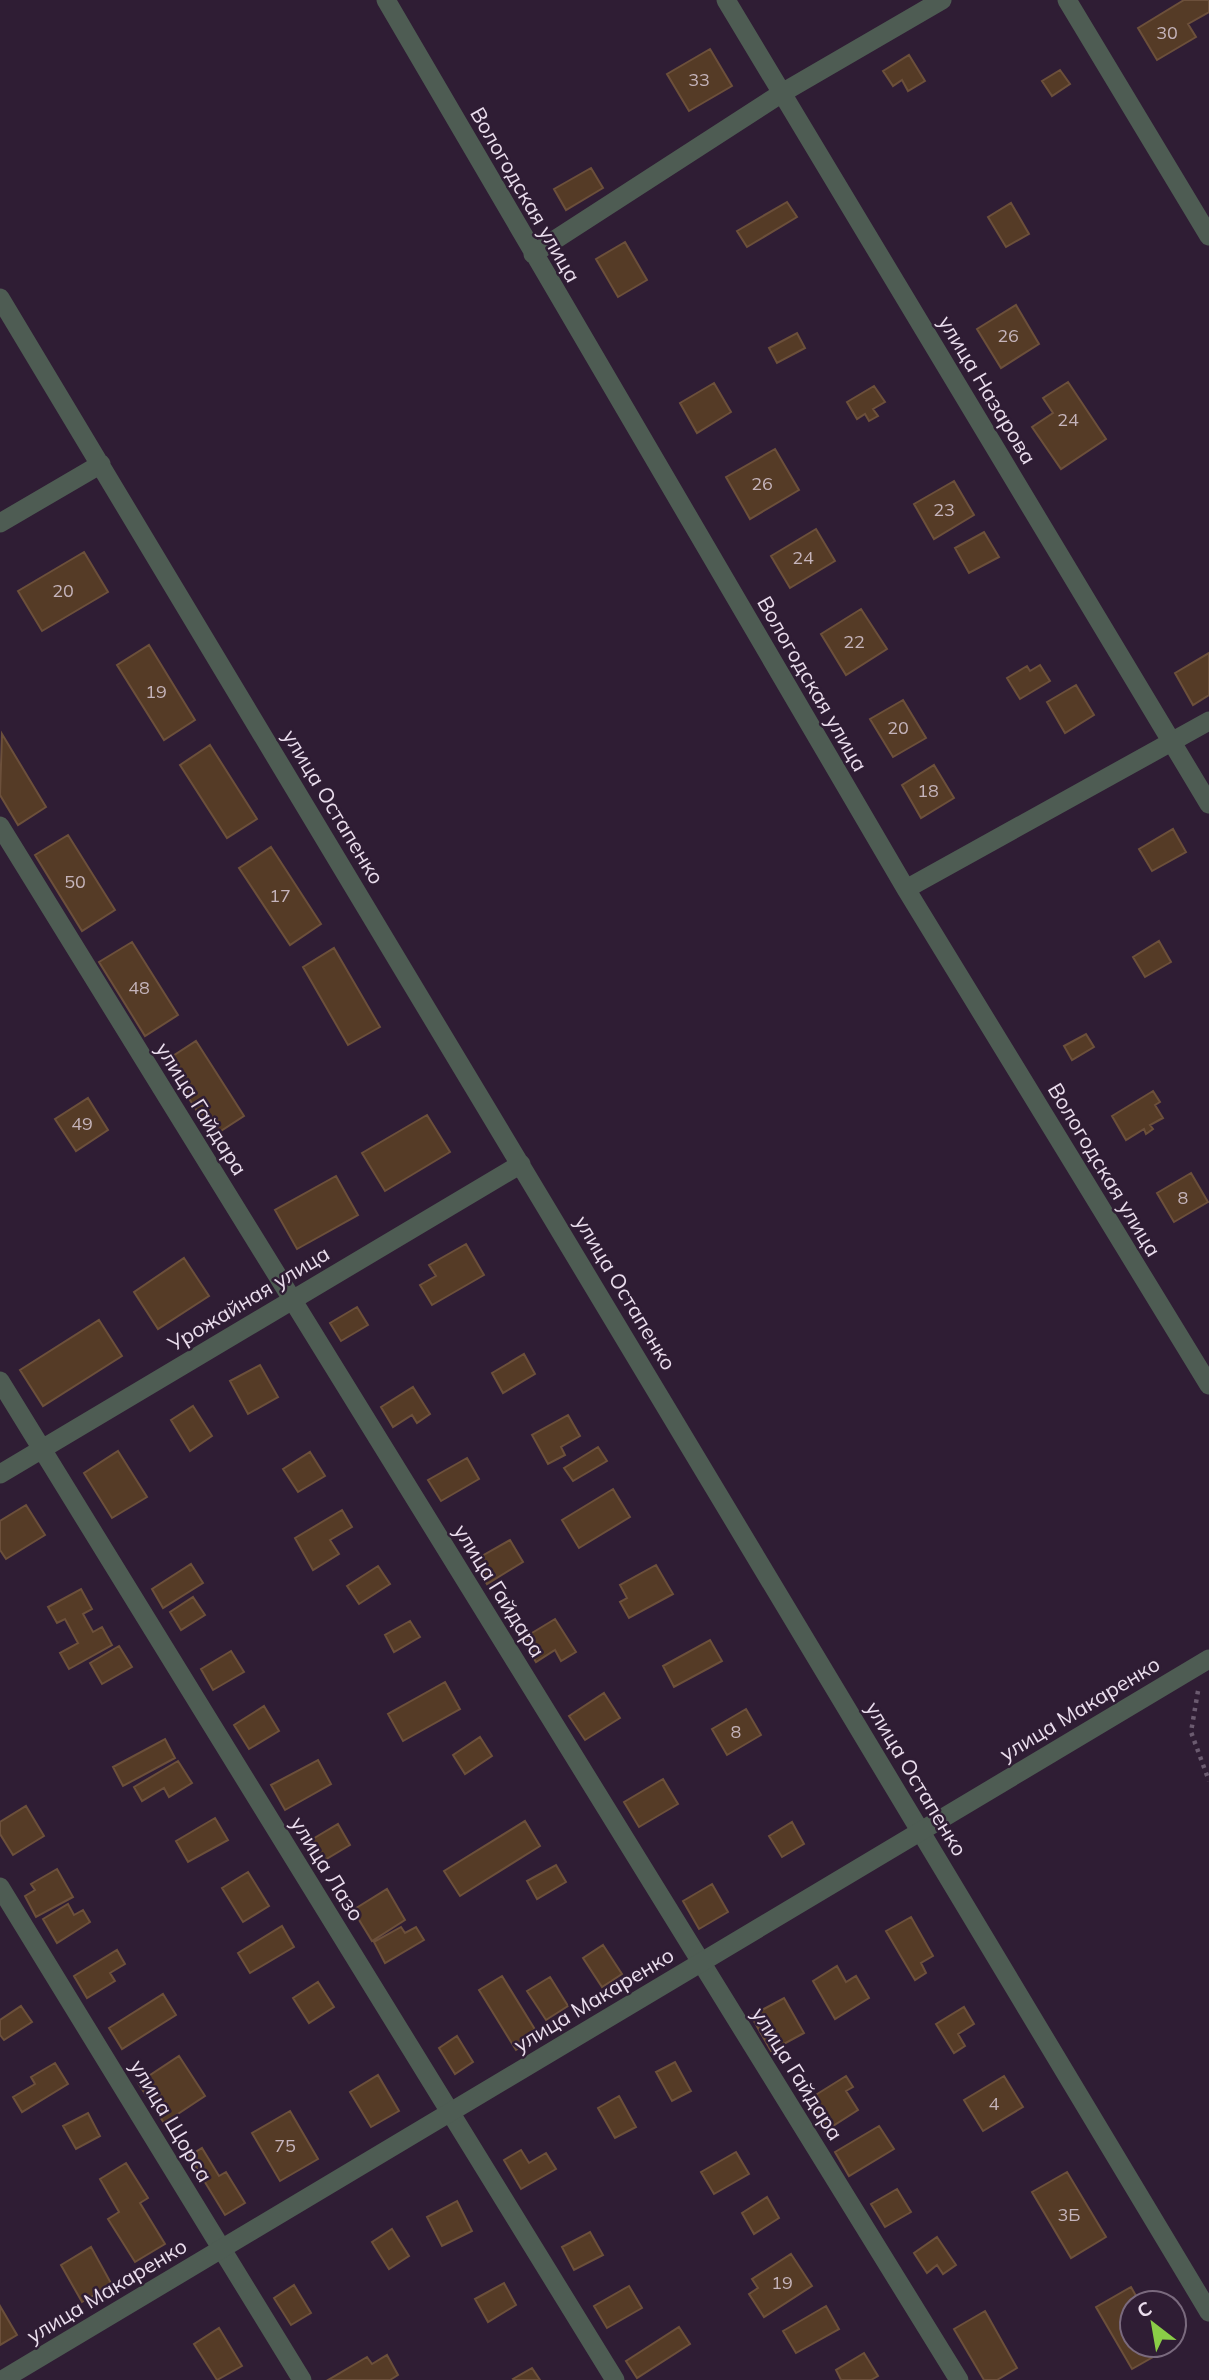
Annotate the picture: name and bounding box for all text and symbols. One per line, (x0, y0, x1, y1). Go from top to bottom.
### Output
house number: 30 (1156, 21, 1178, 44)
house number: 33 (688, 68, 710, 91)
street label: Вологодская улица (465, 102, 587, 287)
street label: улица Назарова (933, 311, 1042, 468)
house number: 26 (997, 324, 1019, 347)
house number: 24 (1057, 408, 1079, 431)
house number: 26 (751, 472, 773, 495)
house number: 23 (933, 498, 955, 521)
house number: 24 (792, 546, 814, 569)
house number: 20 (52, 579, 74, 602)
street label: Вологодская улица (752, 591, 874, 776)
house number: 22 (843, 630, 865, 653)
house number: 19 (145, 680, 167, 703)
house number: 20 (887, 716, 909, 739)
street label: улица Остапенко (277, 724, 390, 889)
house number: 18 (917, 779, 939, 802)
house number: 50 (64, 870, 86, 893)
house number: 17 (269, 884, 291, 907)
house number: 48 (128, 976, 150, 999)
street label: улица Гайдара (151, 1037, 253, 1180)
street label: Вологодская улица (1043, 1078, 1167, 1261)
house number: 49 (71, 1112, 93, 1135)
house number: 8 (1178, 1186, 1188, 1209)
street label: улица Остапенко (569, 1210, 682, 1375)
street label: Урожайная улица (162, 1240, 334, 1357)
street label: улица Гайдара (449, 1519, 551, 1662)
street label: улица Макаренко (995, 1650, 1164, 1766)
street label: улица Остапенко (860, 1696, 973, 1861)
house number: 8 (731, 1720, 741, 1743)
street label: улица Лазо (285, 1811, 370, 1926)
street label: улица Макаренко (509, 1941, 678, 2057)
street label: улица Гайдара (747, 2002, 849, 2145)
street label: улица Щорса (125, 2054, 219, 2187)
house number: 4 (989, 2092, 1000, 2115)
house number: 75 (274, 2134, 296, 2157)
house number: 3Б (1058, 2203, 1081, 2226)
street label: улица Макаренко (22, 2232, 191, 2348)
house number: 19 (771, 2271, 793, 2294)
north arrow (1118, 2289, 1188, 2359)
text: С (1132, 2296, 1156, 2323)

